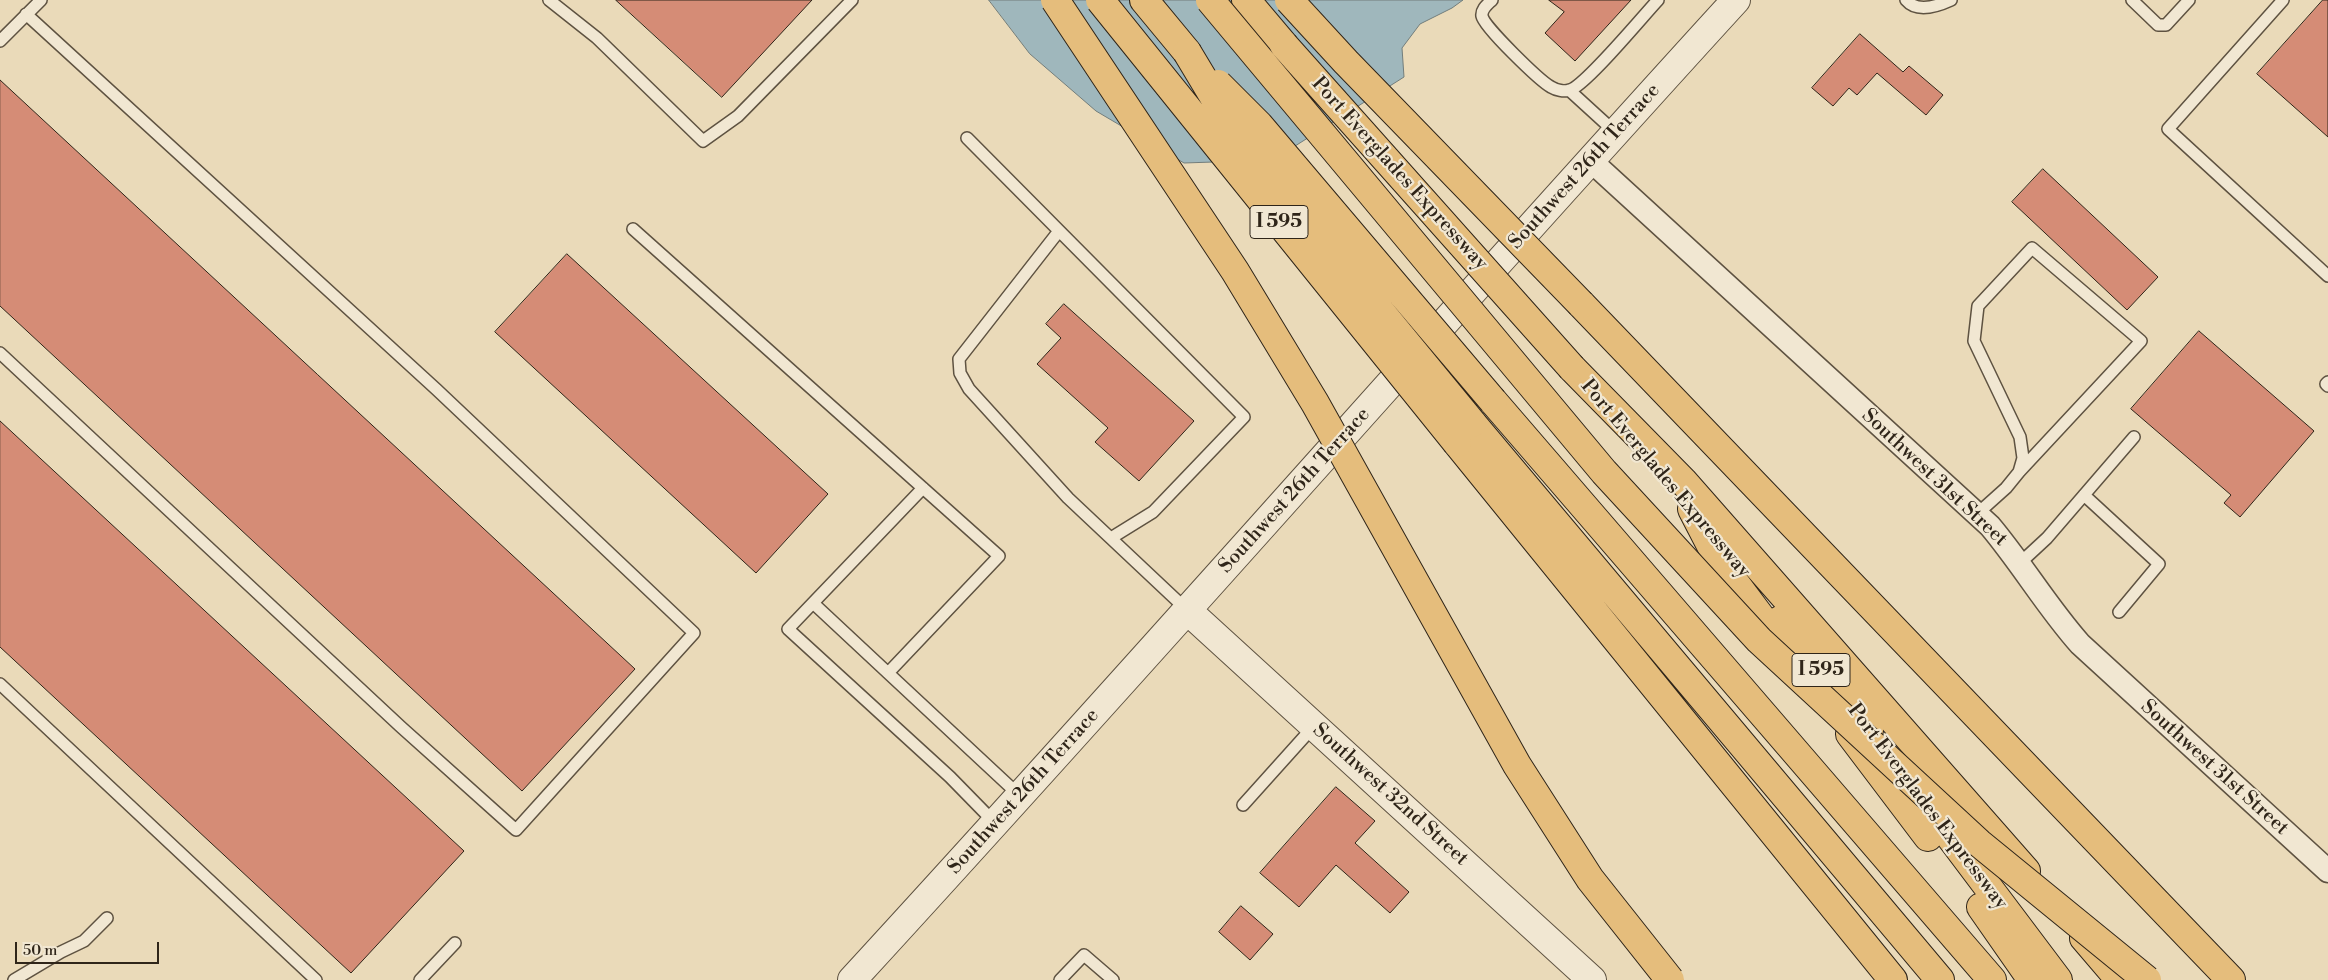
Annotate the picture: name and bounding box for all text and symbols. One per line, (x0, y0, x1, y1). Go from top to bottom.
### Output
street label: Port Everglades Expressway (1306, 72, 1492, 276)
street label: Southwest 26th Terrace (1504, 79, 1666, 255)
road number: I 595 (1250, 206, 1308, 238)
street label: Port Everglades Expressway (1575, 375, 1755, 583)
street label: Southwest 26th Terrace (1214, 403, 1376, 579)
street label: Southwest 31st Street (1856, 404, 2012, 552)
road number: I 595 (1792, 654, 1850, 686)
street label: Southwest 31st Street (2135, 695, 2293, 841)
street label: Port Everglades Expressway (1842, 699, 2012, 915)
street label: Southwest 26th Terrace (943, 704, 1105, 880)
street label: Southwest 32nd Street (1307, 719, 1473, 871)
scale bar (18, 932, 161, 964)
text: 50 m (23, 941, 57, 960)

